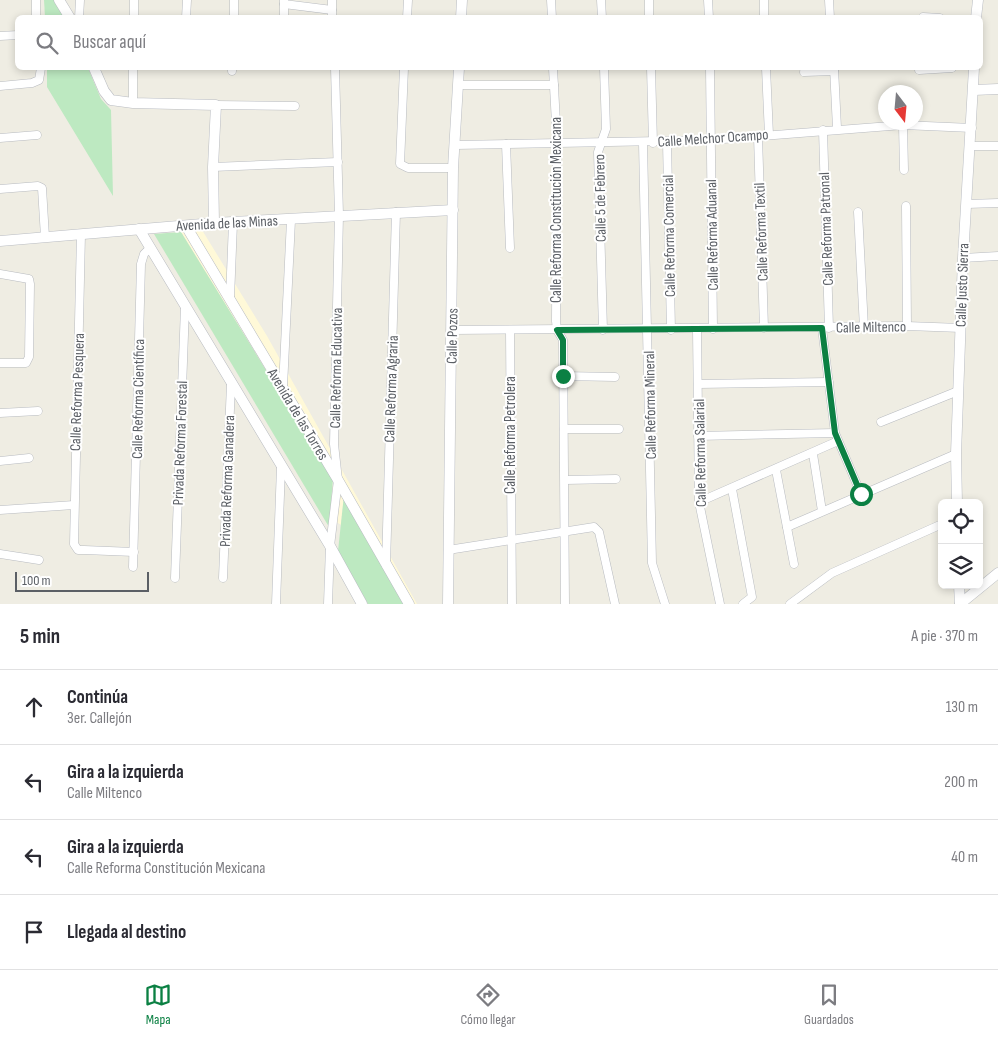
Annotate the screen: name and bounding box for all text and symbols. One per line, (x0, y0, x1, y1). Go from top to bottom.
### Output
search box (15, 15, 983, 70)
icon: search (33, 29, 61, 57)
text: Buscar aquí (73, 31, 146, 54)
north arrow (878, 85, 923, 130)
street label: Calle Reforma Constitución Mexicana (547, 117, 566, 303)
street label: Calle Melchor Ocampo (657, 125, 769, 152)
street label: Calle 5 de Febrero (590, 154, 611, 242)
street label: Calle Reforma Patronal (815, 172, 838, 286)
street label: Calle Reforma Comercial (659, 175, 680, 297)
street label: Calle Reforma Aduanal (702, 179, 723, 291)
street label: Calle Reforma Textil (750, 182, 773, 282)
street label: Avenida de las Minas (175, 211, 278, 236)
street label: Calle Justo Sierra (952, 243, 973, 327)
street label: Calle Reforma Educativa (326, 307, 347, 429)
street label: Calle Pozos (443, 308, 462, 364)
street label: Calle Miltenco (836, 317, 906, 338)
street label: Calle Reforma Pesquera (66, 332, 89, 451)
street label: Calle Reforma Agraria (380, 335, 403, 443)
street label: Calle Reforma Científica (128, 339, 149, 459)
street label: Calle Reforma Mineral (640, 350, 661, 459)
street label: Avenida de las Torres (262, 364, 332, 464)
route end (552, 365, 575, 388)
street label: Calle Reforma Petrolera (501, 376, 520, 494)
street label: Privada Reforma Forestal (169, 380, 192, 506)
street label: Calle Reforma Salarial (690, 399, 711, 507)
street label: Privada Reforma Ganadera (216, 415, 239, 547)
route start (850, 483, 873, 506)
map controls (938, 499, 983, 589)
button: locate (938, 499, 983, 544)
button: layers (938, 544, 983, 589)
scale bar (15, 569, 149, 592)
text: 100 m (22, 572, 51, 589)
text: 5 min (20, 624, 60, 649)
text: A pie · 370 m (911, 627, 978, 646)
text: Continúa (67, 686, 128, 709)
icon: ahead (20, 693, 48, 721)
text: 130 m (946, 698, 978, 717)
text: 3er. Callejón (67, 709, 132, 728)
text: Gira a la izquierda (67, 761, 184, 784)
icon: left (20, 768, 48, 796)
text: 200 m (944, 773, 978, 792)
text: Calle Miltenco (67, 784, 142, 803)
text: Gira a la izquierda (67, 836, 184, 859)
icon: left (20, 843, 48, 871)
text: 40 m (951, 848, 978, 867)
text: Calle Reforma Constitución Mexicana (67, 859, 266, 878)
icon: arrive (20, 918, 48, 946)
text: Llegada al destino (67, 921, 186, 944)
tab: Mapa (144, 981, 172, 1028)
tab: Cómo llegar (460, 981, 516, 1028)
tab: Guardados (804, 981, 854, 1028)

